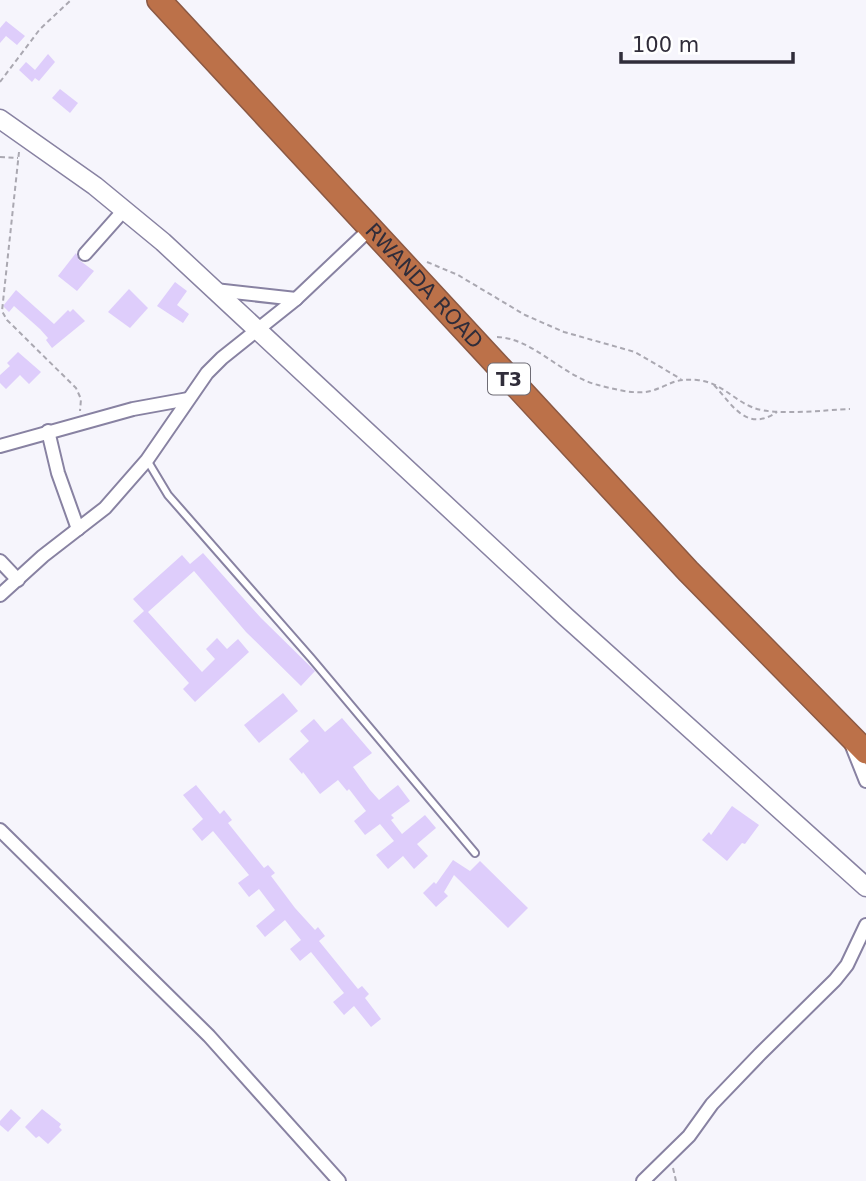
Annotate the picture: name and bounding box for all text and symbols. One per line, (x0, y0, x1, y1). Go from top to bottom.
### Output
scale bar (621, 21, 792, 65)
text: 100 m (632, 33, 699, 57)
street label: RWANDA ROAD (360, 219, 488, 354)
road number: T3 (488, 364, 530, 394)

